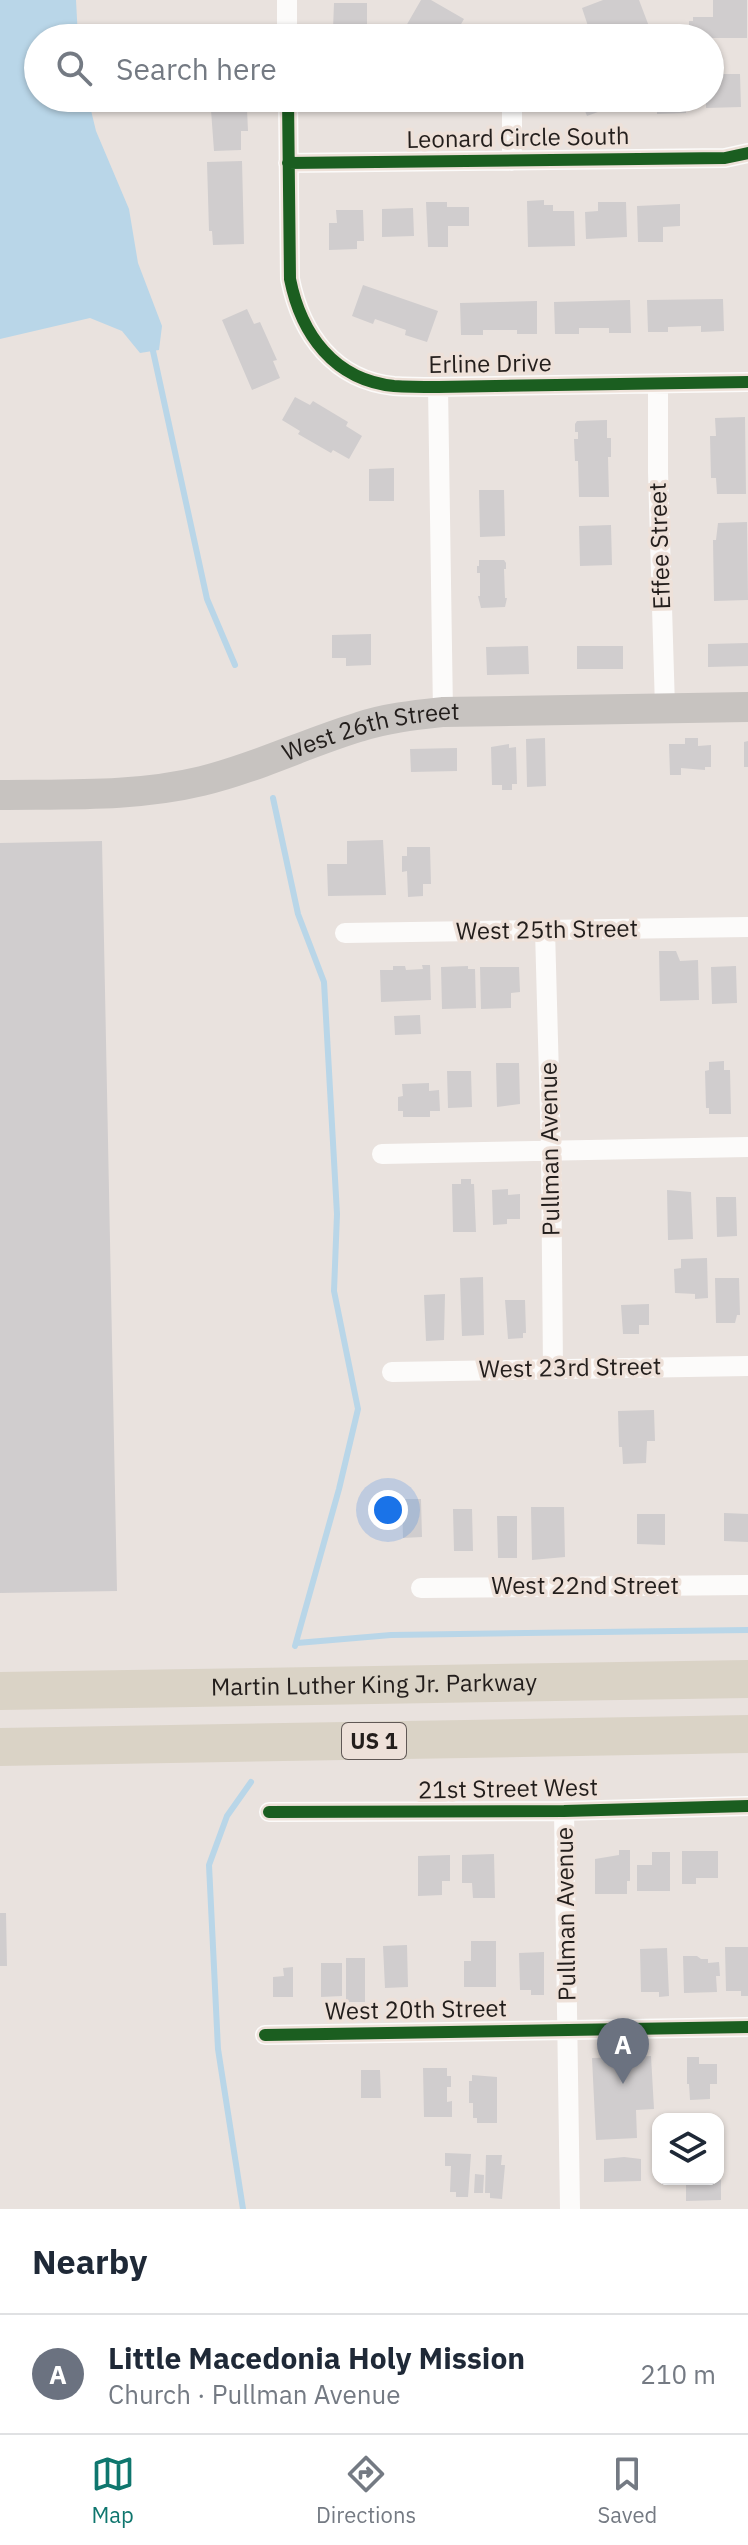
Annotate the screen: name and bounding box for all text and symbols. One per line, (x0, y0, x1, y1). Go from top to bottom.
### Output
search box (24, 24, 724, 112)
icon: search (52, 46, 96, 90)
text: Search here (116, 49, 277, 88)
street label: Leonard Circle South (406, 119, 630, 155)
street label: Erline Drive (428, 346, 552, 380)
street label: Effee Street (641, 482, 677, 610)
street label: West 26th Street (277, 695, 460, 768)
street label: West 25th Street (456, 911, 638, 947)
street label: Pullman Avenue (531, 1062, 567, 1236)
street label: West 23rd Street (478, 1349, 662, 1385)
your location (368, 1490, 408, 1530)
street label: West 22nd Street (491, 1569, 679, 1601)
street label: Martin Luther King Jr. Parkway (211, 1665, 537, 1703)
road number: US 1 (342, 1723, 406, 1759)
street label: 21st Street West (418, 1770, 598, 1806)
street label: Pullman Avenue (547, 1827, 583, 2001)
street label: West 20th Street (325, 1991, 507, 2027)
pin: A (597, 2018, 649, 2084)
map controls (652, 2113, 724, 2185)
button: layers (652, 2113, 724, 2185)
text: Nearby (32, 2239, 147, 2283)
text: Little Macedonia Holy Mission (108, 2338, 525, 2377)
text: A (49, 2357, 67, 2391)
text: 210 m (640, 2357, 716, 2391)
text: Church · Pullman Avenue (108, 2377, 401, 2411)
tab: Map (91, 2452, 135, 2529)
tab: Directions (316, 2452, 416, 2529)
tab: Saved (597, 2452, 657, 2529)

